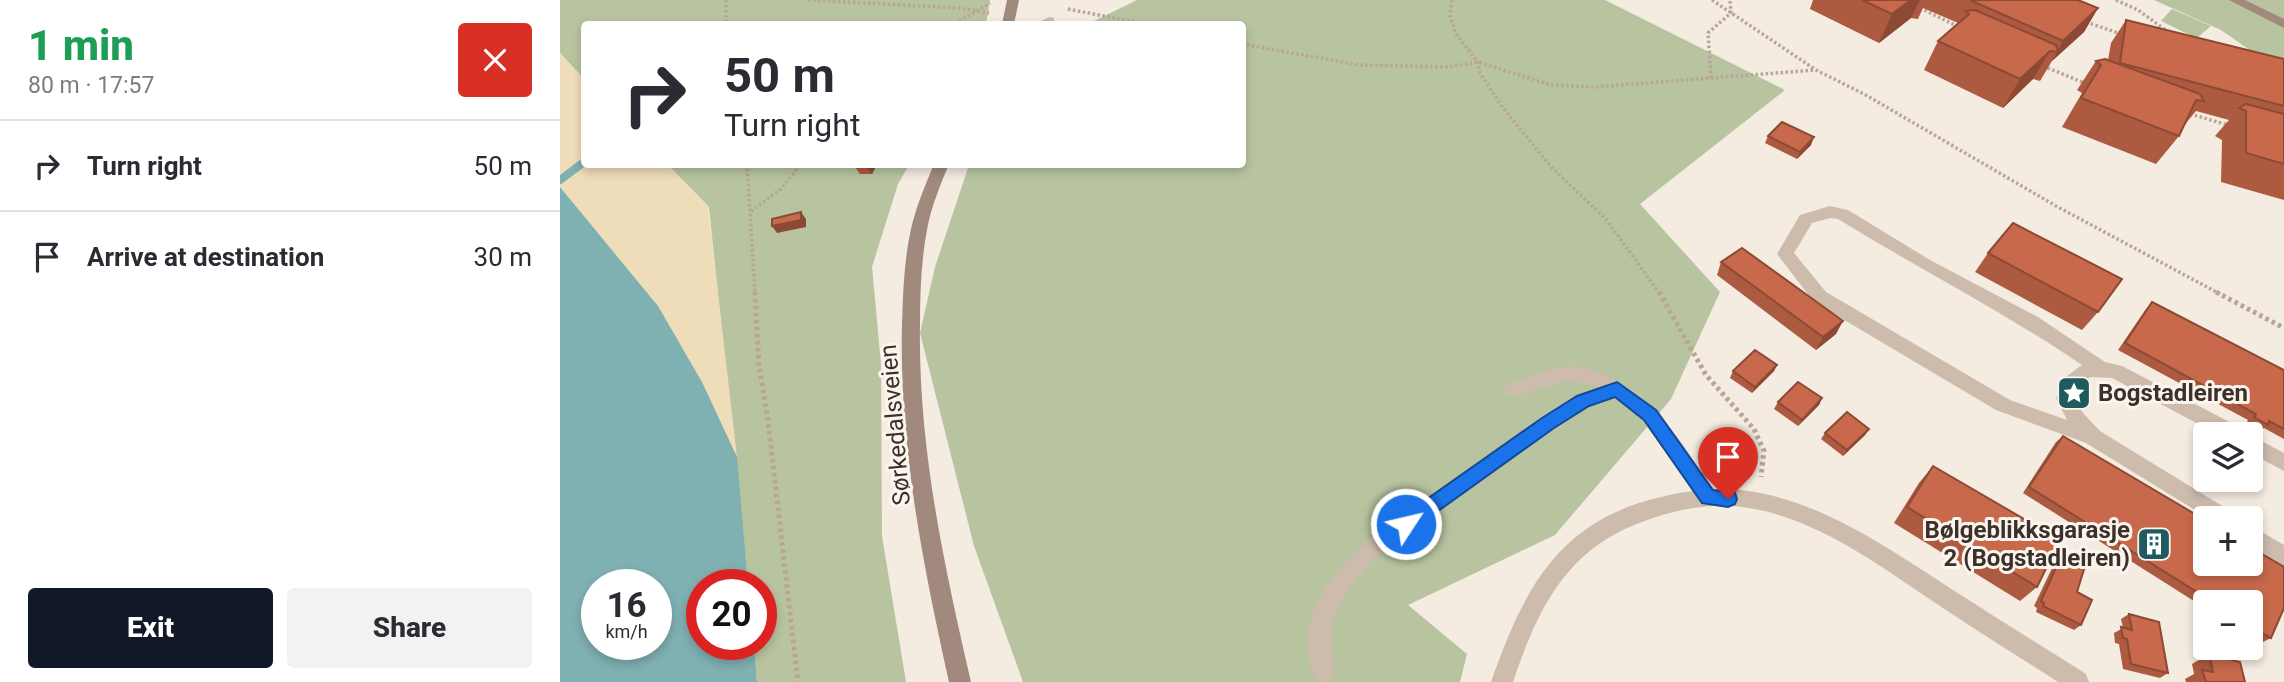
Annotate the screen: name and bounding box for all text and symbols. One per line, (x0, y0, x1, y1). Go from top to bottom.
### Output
text: 1 min (28, 21, 134, 70)
button: close (458, 23, 532, 97)
text: 50 m (724, 47, 835, 104)
icon: right (609, 49, 700, 140)
text: 80 m · 17:57 (28, 72, 154, 99)
text: Turn right (724, 106, 860, 144)
icon: right (28, 147, 66, 185)
text: Turn right (87, 151, 202, 181)
text: 50 m (474, 151, 532, 181)
icon: arrive (28, 238, 66, 276)
text: Arrive at destination (87, 242, 324, 272)
text: 30 m (474, 242, 532, 272)
street label: Sørkedalsveien (874, 343, 916, 507)
place icon: Bogstadleiren (2055, 374, 2093, 412)
place label: Bogstadleiren (2098, 379, 2248, 407)
map controls (2193, 422, 2263, 660)
button: layers (2193, 422, 2263, 492)
pin (1698, 427, 1758, 499)
icon: arrive (1709, 438, 1747, 476)
position arrow (1369, 487, 1443, 561)
button: + (2193, 506, 2263, 576)
place label: Bølgeblikksgarasje 2 (Bogstadleiren) (1925, 516, 2130, 572)
building icon: Bølgeblikksgarasje 2 (Bogstadleiren) (2135, 525, 2173, 563)
speed limit sign: 20 (686, 569, 777, 660)
text: 16 (606, 585, 647, 626)
button: Exit (28, 588, 273, 668)
button: Share (287, 588, 532, 668)
button: − (2193, 590, 2263, 660)
text: km/h (605, 621, 648, 642)

